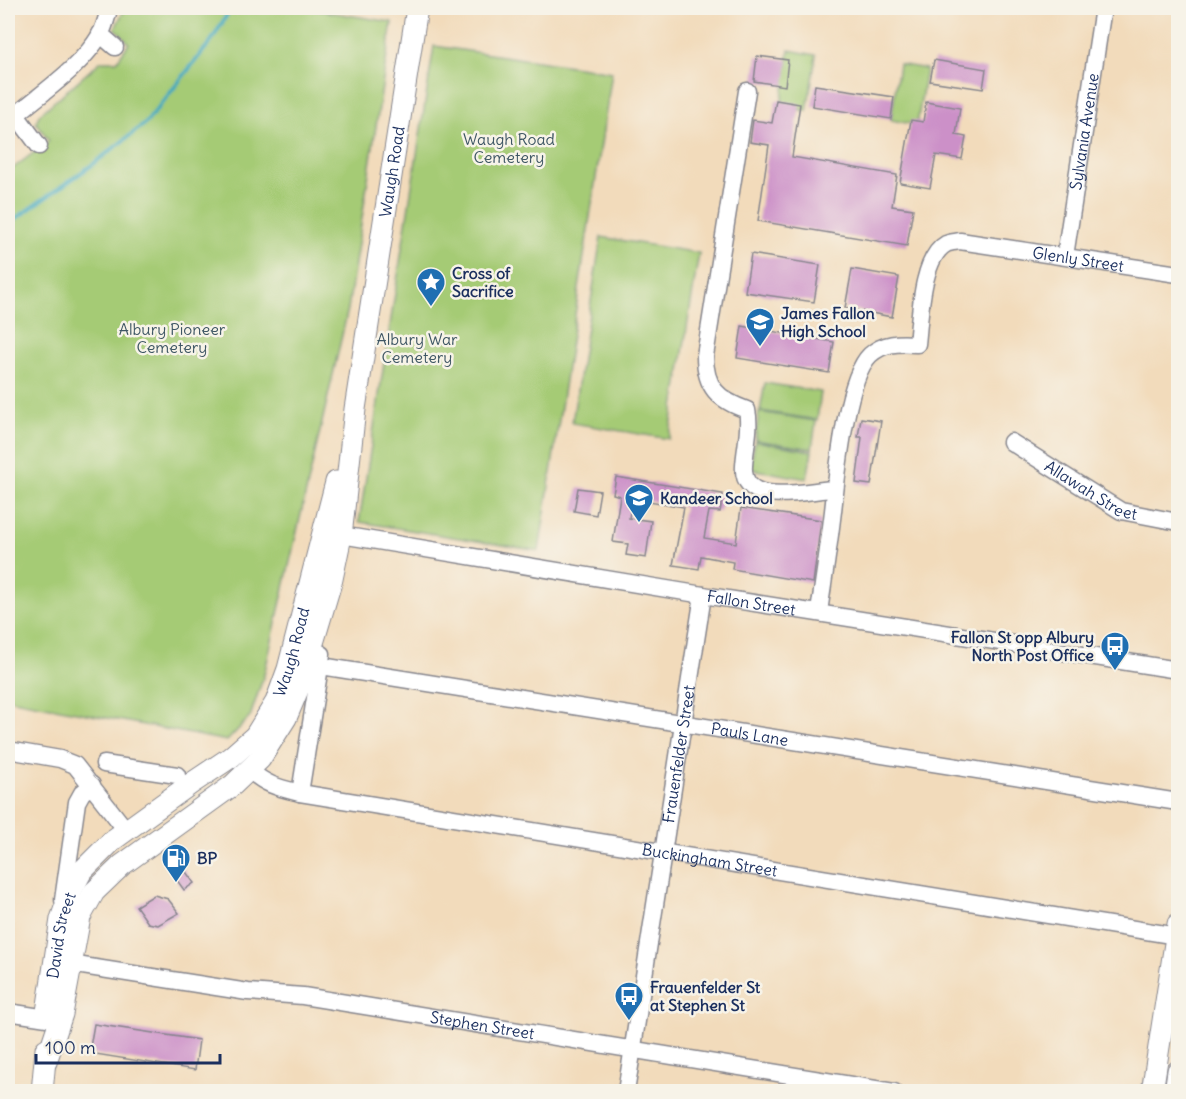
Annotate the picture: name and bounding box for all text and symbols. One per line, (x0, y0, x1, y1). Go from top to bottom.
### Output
street label: Sylvania Avenue (1065, 72, 1103, 191)
street label: Waugh Road (375, 125, 409, 219)
park label: Waugh Road Cemetery (463, 129, 555, 167)
street label: Glenly Street (1031, 242, 1126, 276)
place label: Cross of Sacrifice (452, 263, 514, 301)
place icon: Cross of Sacrifice (415, 266, 447, 308)
place label: James Fallon High School (781, 303, 875, 342)
school or university icon: James Fallon High School (744, 306, 776, 348)
park label: Albury Pioneer Cemetery (119, 319, 226, 357)
park label: Albury War Cemetery (376, 329, 458, 367)
street label: Allawah Street (1041, 456, 1139, 524)
school or university icon: Kandeer School (623, 482, 655, 524)
place label: Kandeer School (660, 488, 773, 508)
street label: Fallon Street (706, 586, 798, 620)
street label: Waugh Road (269, 605, 313, 699)
place label: Fallon St opp Albury North Post Office (951, 627, 1094, 665)
bus stop icon: Fallon St opp Albury North Post Office (1099, 630, 1131, 672)
street label: Frauenfelder Street (658, 683, 699, 824)
street label: Pauls Lane (710, 718, 790, 750)
street label: Buckingham Street (641, 839, 779, 881)
fuel station icon: BP (160, 842, 192, 884)
place label: BP (197, 848, 217, 868)
street label: David Street (42, 889, 80, 980)
place label: Frauenfelder St at Stephen St (650, 977, 761, 1016)
bus stop icon: Frauenfelder St at Stephen St (613, 980, 645, 1022)
street label: Stephen Street (429, 1007, 536, 1044)
scale bar (36, 1027, 220, 1065)
text: 100 m (45, 1036, 96, 1059)

